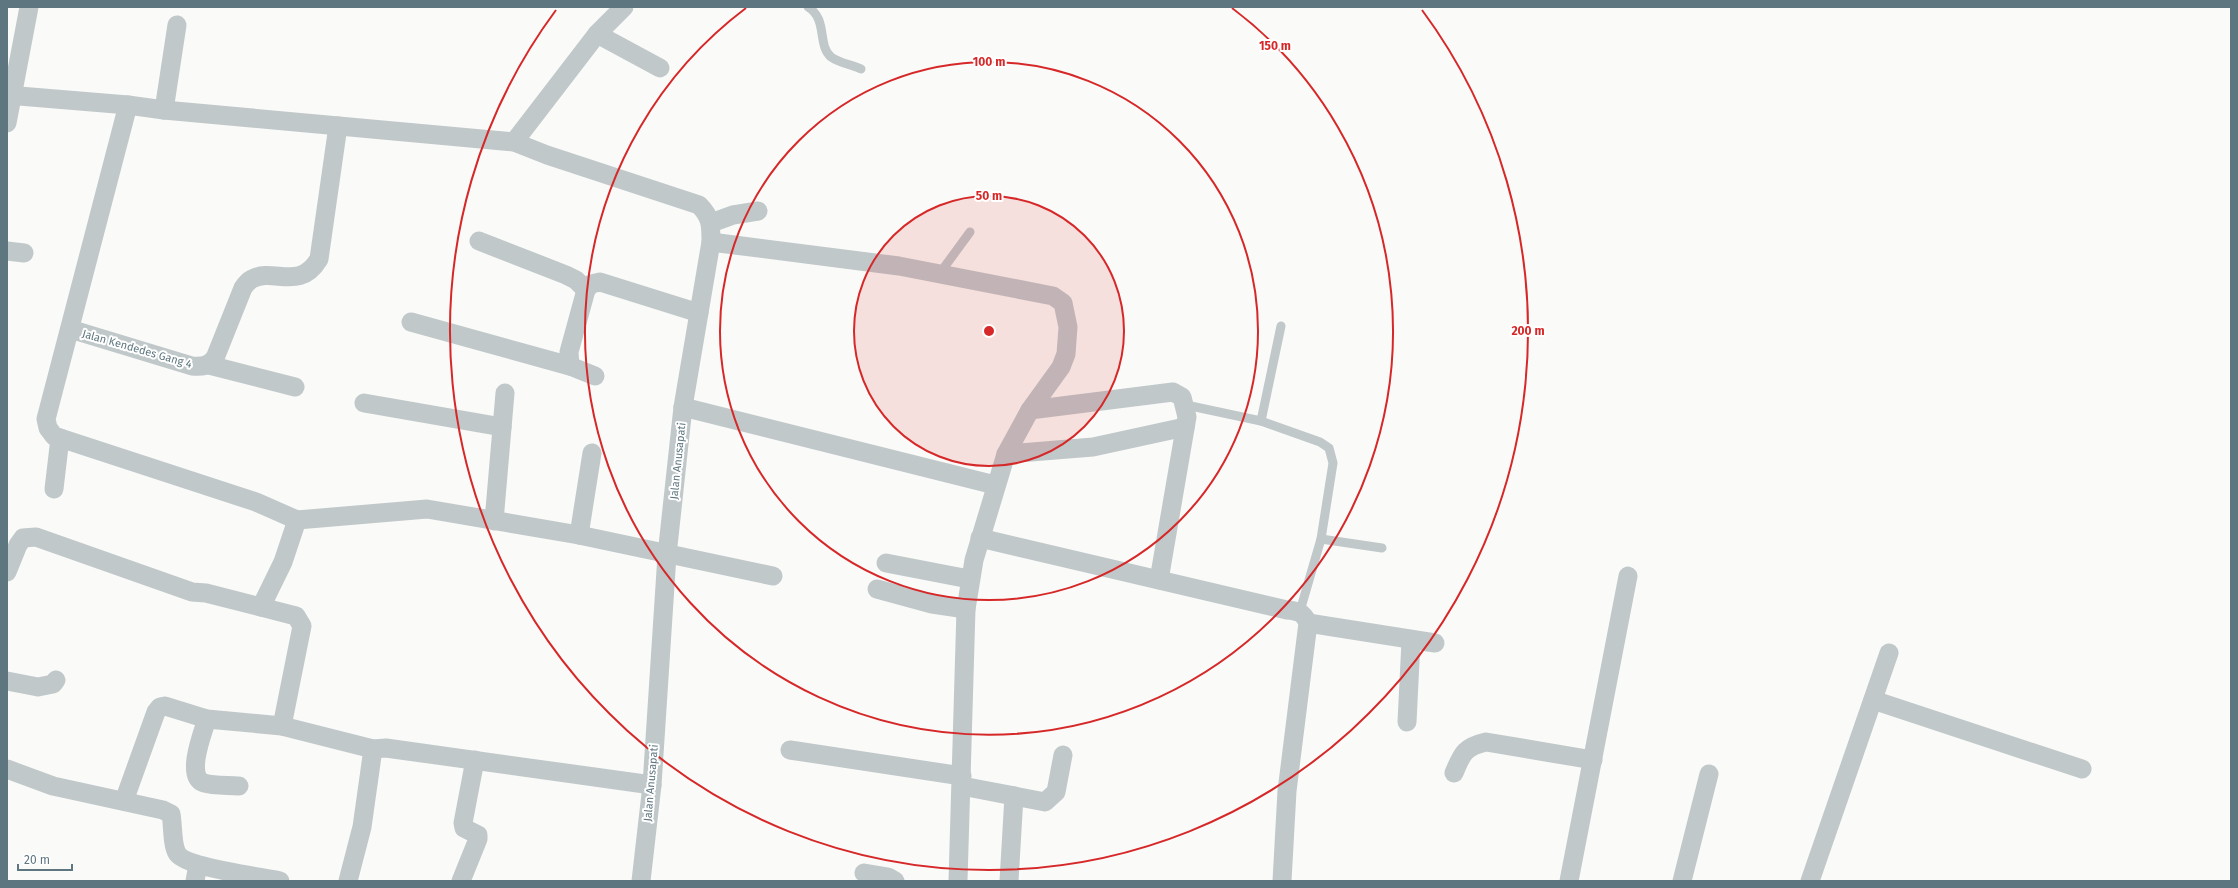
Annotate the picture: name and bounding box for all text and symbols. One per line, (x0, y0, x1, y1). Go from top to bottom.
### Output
text: 150 m (1259, 39, 1291, 53)
text: 100 m (973, 55, 1005, 69)
text: 50 m (976, 189, 1002, 203)
centre of rings (982, 324, 996, 338)
text: 200 m (1511, 324, 1545, 338)
street label: Jalan Kendedes Gang 4 (81, 327, 194, 371)
street label: Jalan Anusapati (667, 422, 689, 500)
street label: Jalan Anusapati (641, 744, 661, 822)
scale bar (18, 846, 72, 872)
text: 20 m (24, 853, 50, 867)

